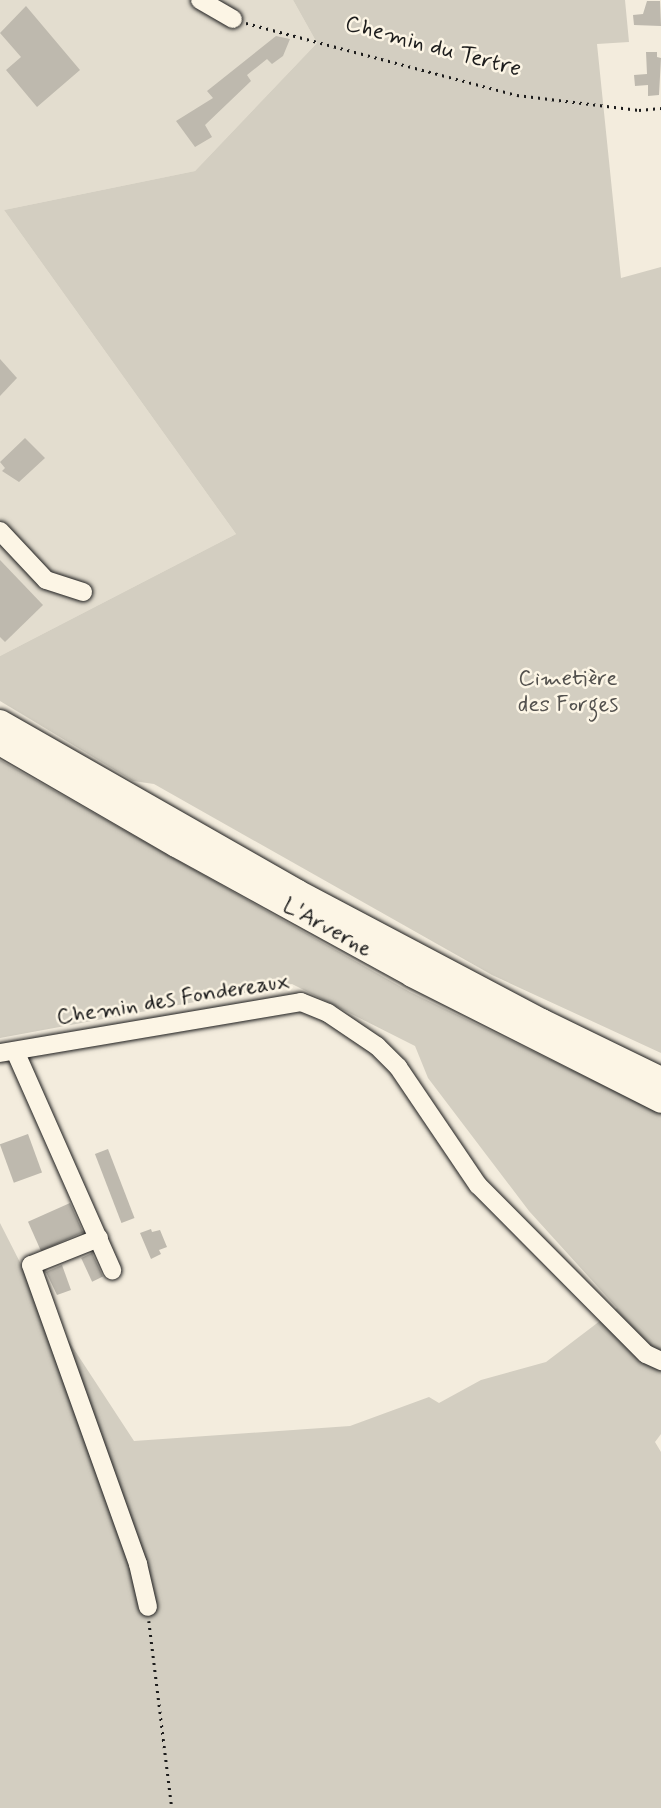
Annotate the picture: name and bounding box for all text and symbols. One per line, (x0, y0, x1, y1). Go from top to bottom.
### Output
street label: Chemin du Tertre (345, 11, 521, 83)
park label: Cimetière des Forges (517, 665, 619, 719)
street label: L'Arverne (277, 892, 377, 964)
street label: Chemin des Fondereaux (55, 968, 291, 1032)

